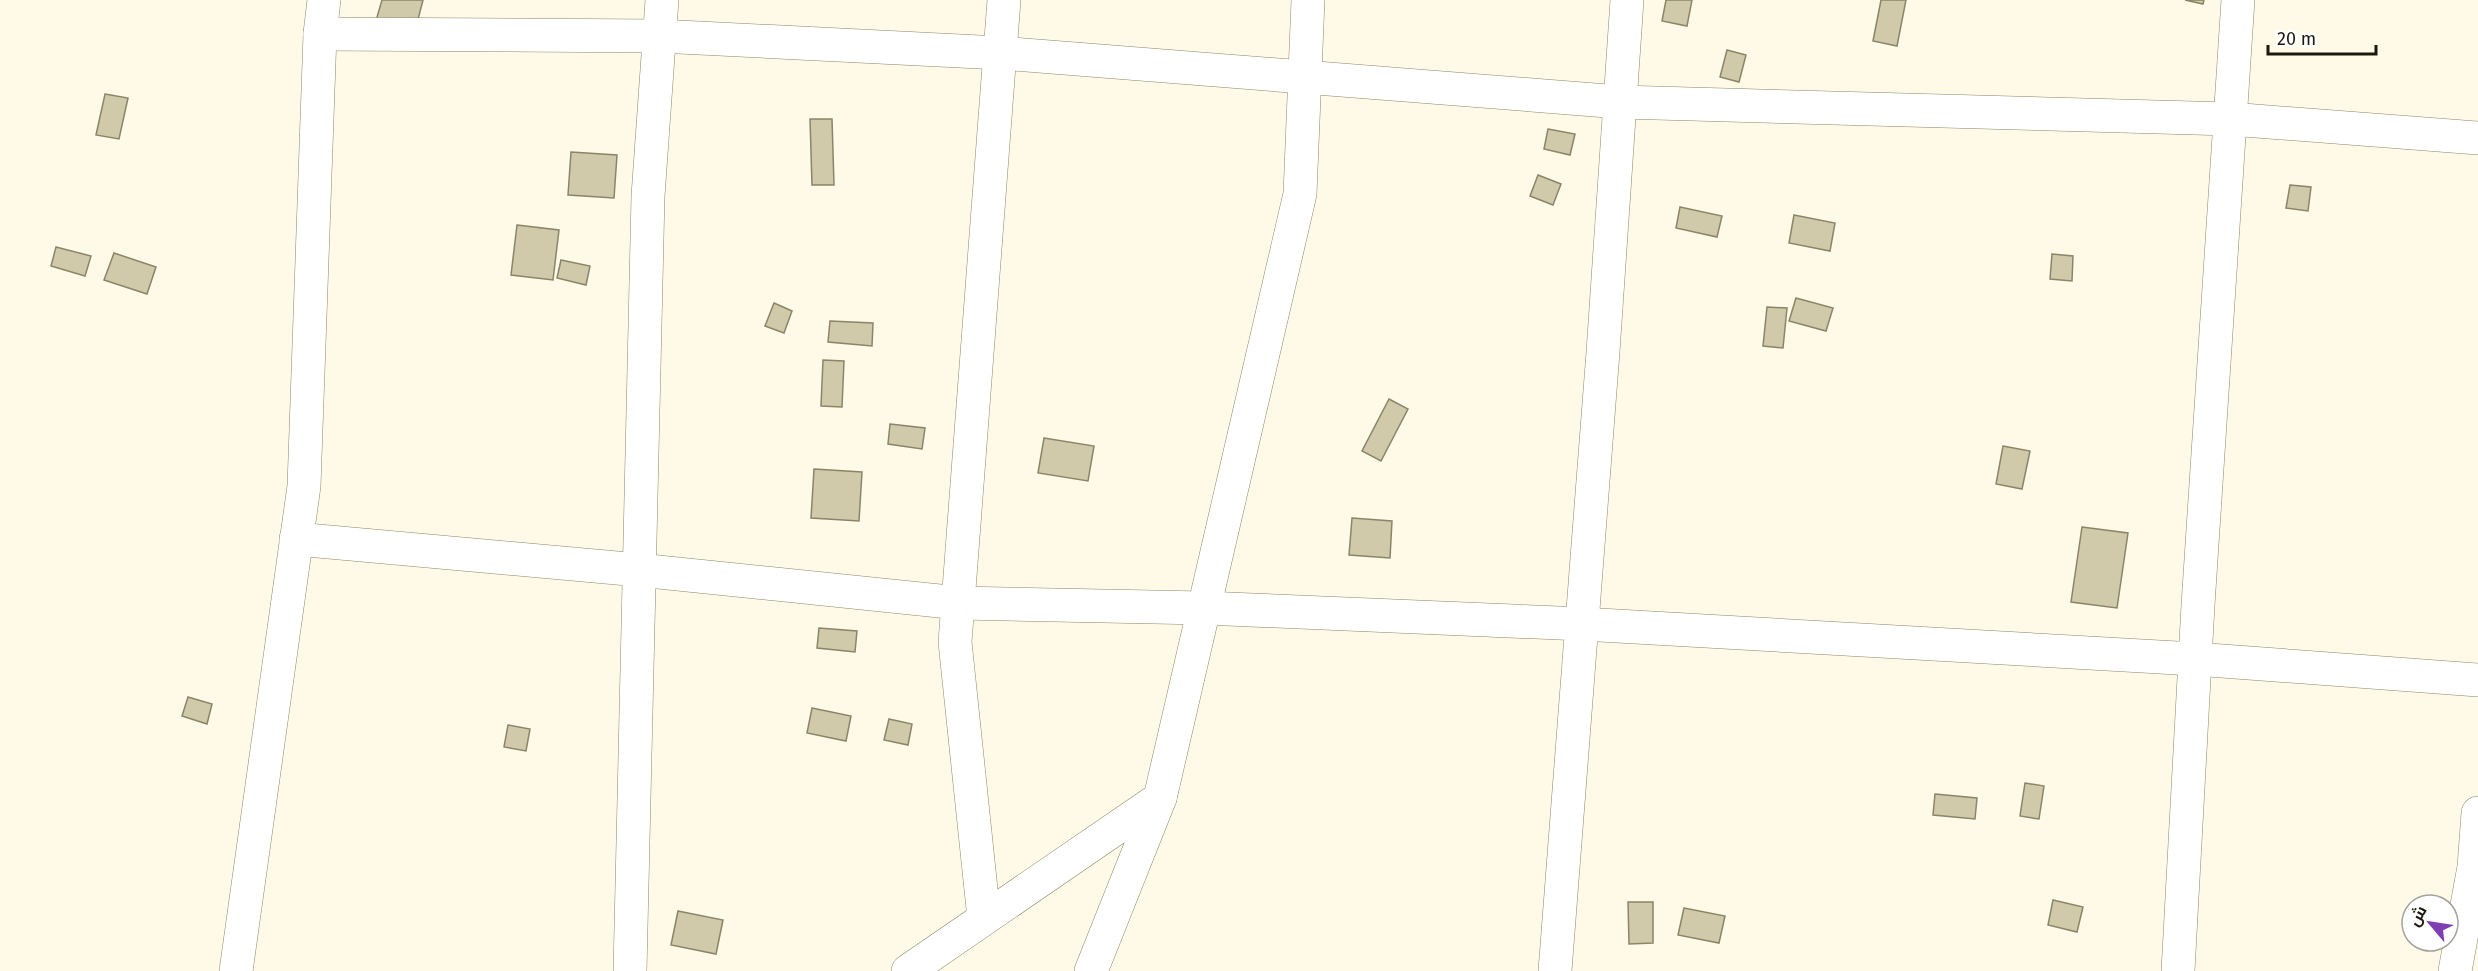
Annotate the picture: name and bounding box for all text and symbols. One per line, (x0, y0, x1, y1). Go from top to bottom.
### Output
scale bar (2268, 18, 2376, 56)
text: 20 m (2277, 28, 2316, 50)
north arrow (2400, 893, 2460, 953)
text: ش (2404, 902, 2431, 930)

